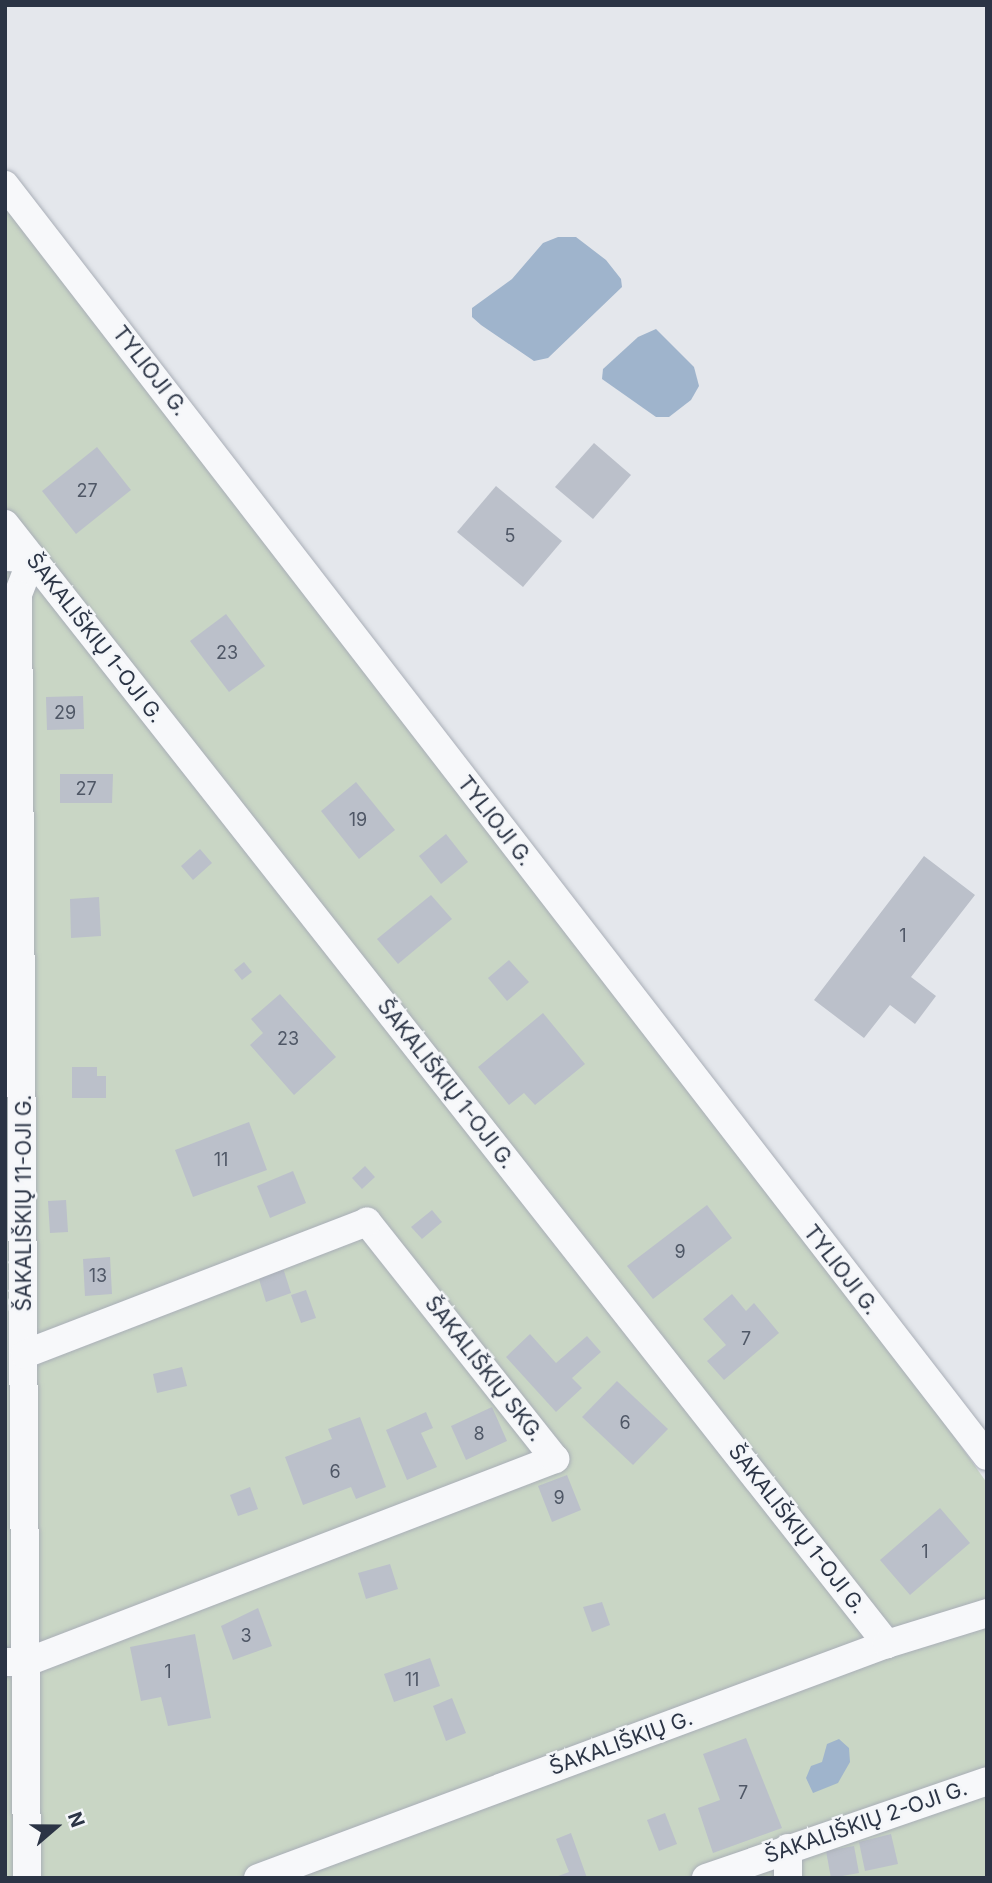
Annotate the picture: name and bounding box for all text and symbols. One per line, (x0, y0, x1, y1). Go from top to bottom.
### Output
street label: TYLIOJI G. (107, 321, 193, 421)
house number: 27 (76, 480, 98, 502)
house number: 5 (505, 525, 515, 547)
street label: ŠAKALIŠKIŲ 1-OJI G. (21, 548, 169, 728)
house number: 23 (216, 642, 238, 664)
house number: 29 (54, 702, 76, 724)
street label: TYLIOJI G. (452, 771, 538, 871)
house number: 27 (75, 778, 97, 800)
house number: 19 (349, 809, 367, 831)
house number: 1 (899, 925, 907, 947)
street label: ŠAKALIŠKIŲ 1-OJI G. (372, 994, 520, 1174)
house number: 23 (277, 1028, 299, 1050)
street label: ŠAKALIŠKIŲ 11-OJI G. (11, 1095, 37, 1311)
house number: 11 (214, 1149, 228, 1171)
street label: TYLIOJI G. (798, 1220, 884, 1320)
house number: 9 (674, 1241, 686, 1263)
house number: 13 (89, 1265, 107, 1287)
street label: ŠAKALIŠKIŲ SKG. (419, 1291, 549, 1447)
house number: 7 (741, 1328, 751, 1350)
house number: 6 (619, 1412, 631, 1434)
house number: 8 (473, 1423, 485, 1445)
street label: ŠAKALIŠKIŲ 1-OJI G. (723, 1439, 871, 1619)
house number: 6 (329, 1461, 341, 1483)
house number: 9 (553, 1487, 565, 1509)
house number: 1 (921, 1541, 929, 1563)
house number: 3 (240, 1625, 252, 1647)
house number: 1 (164, 1661, 172, 1683)
house number: 11 (405, 1669, 419, 1691)
street label: ŠAKALIŠKIŲ G. (546, 1705, 696, 1781)
street label: ŠAKALIŠKIŲ 2-OJI G. (761, 1775, 971, 1869)
house number: 7 (738, 1782, 748, 1804)
north arrow (21, 1792, 91, 1862)
text: N (63, 1809, 89, 1830)

